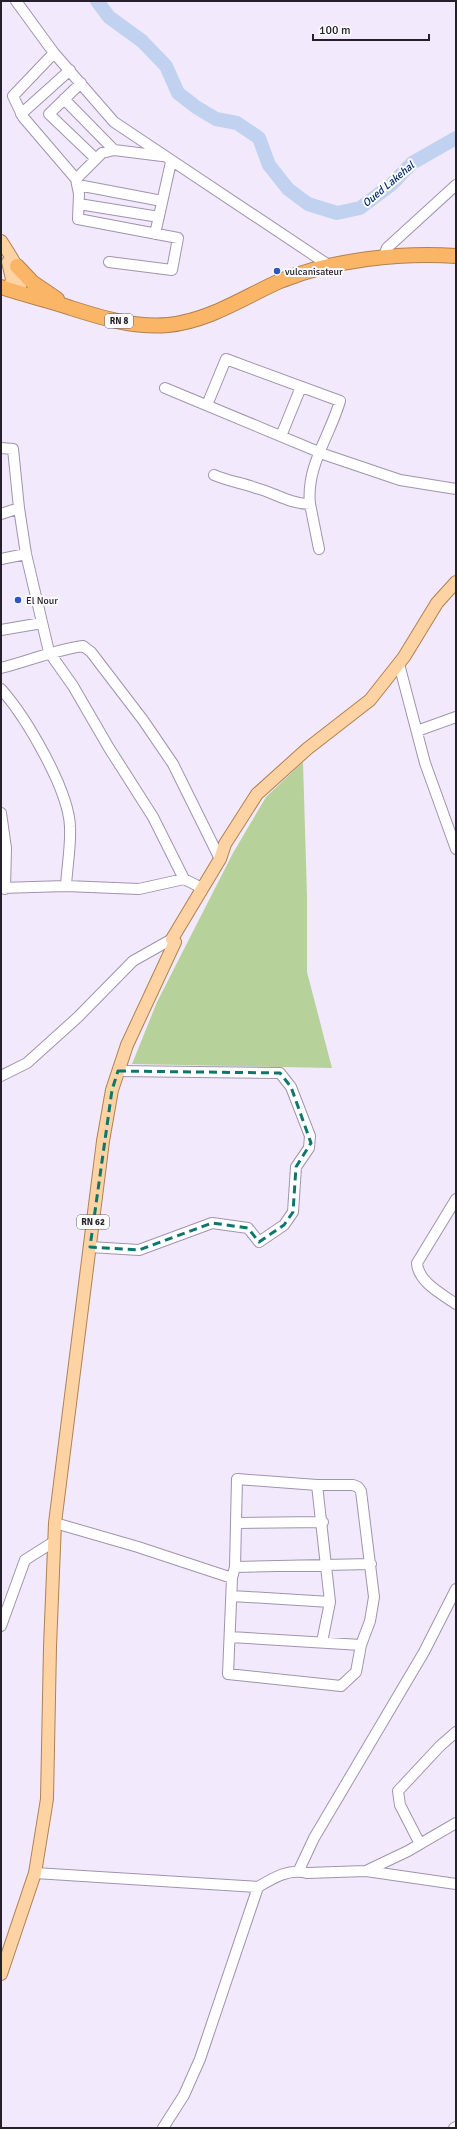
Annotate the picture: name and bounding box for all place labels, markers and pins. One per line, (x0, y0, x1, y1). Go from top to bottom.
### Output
marker: vulcanisateur (272, 266, 282, 276)
place label: vulcanisateur (285, 266, 343, 278)
marker: El Nour (13, 595, 23, 605)
place label: El Nour (26, 595, 58, 607)

